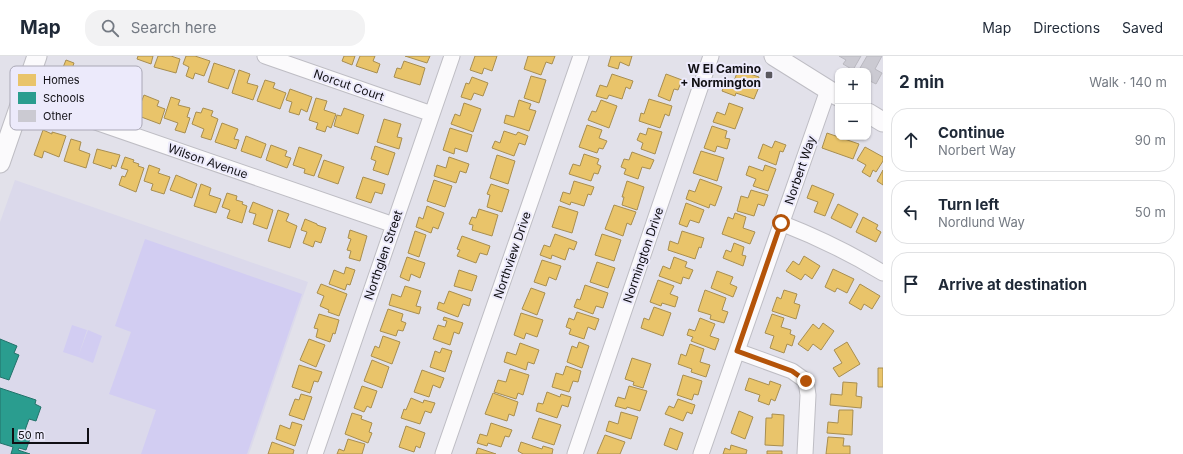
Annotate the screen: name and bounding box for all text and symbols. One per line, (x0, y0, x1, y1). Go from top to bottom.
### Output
search box (85, 10, 365, 46)
text: Map (20, 16, 61, 39)
icon: search (99, 17, 121, 39)
text: Search here (131, 18, 216, 37)
text: Map (982, 19, 1011, 36)
text: Directions (1033, 19, 1100, 36)
text: Saved (1122, 19, 1163, 36)
place label: W El Camino + Normington (680, 61, 761, 90)
legend (10, 66, 142, 130)
street label: Norcut Court (312, 66, 386, 104)
map controls (835, 68, 871, 140)
button: + (835, 68, 871, 104)
marker: W El Camino + Normington (764, 70, 774, 80)
text: 2 min (899, 72, 944, 92)
text: Homes (43, 73, 80, 87)
text: Walk · 140 m (1089, 74, 1167, 90)
text: Schools (43, 91, 85, 105)
button: − (835, 104, 871, 140)
text: Other (43, 109, 72, 123)
text: Continue (938, 123, 1005, 142)
icon: ahead (900, 129, 922, 151)
text: 90 m (1135, 132, 1166, 148)
street label: Norbert Way (781, 133, 819, 206)
street label: Wilson Avenue (166, 140, 250, 182)
text: Norbert Way (938, 142, 1016, 158)
text: Turn left (938, 195, 999, 214)
icon: left (900, 201, 922, 223)
text: 50 m (1135, 204, 1166, 220)
street label: Normington Drive (620, 205, 666, 305)
street label: Northglen Street (361, 208, 405, 302)
street label: Northview Drive (490, 209, 534, 301)
route start (772, 214, 790, 232)
text: Nordlund Way (938, 214, 1025, 230)
icon: arrive (900, 273, 922, 295)
text: Arrive at destination (938, 275, 1087, 294)
route end (797, 372, 815, 390)
scale bar (12, 426, 89, 445)
text: 50 m (18, 428, 44, 442)

